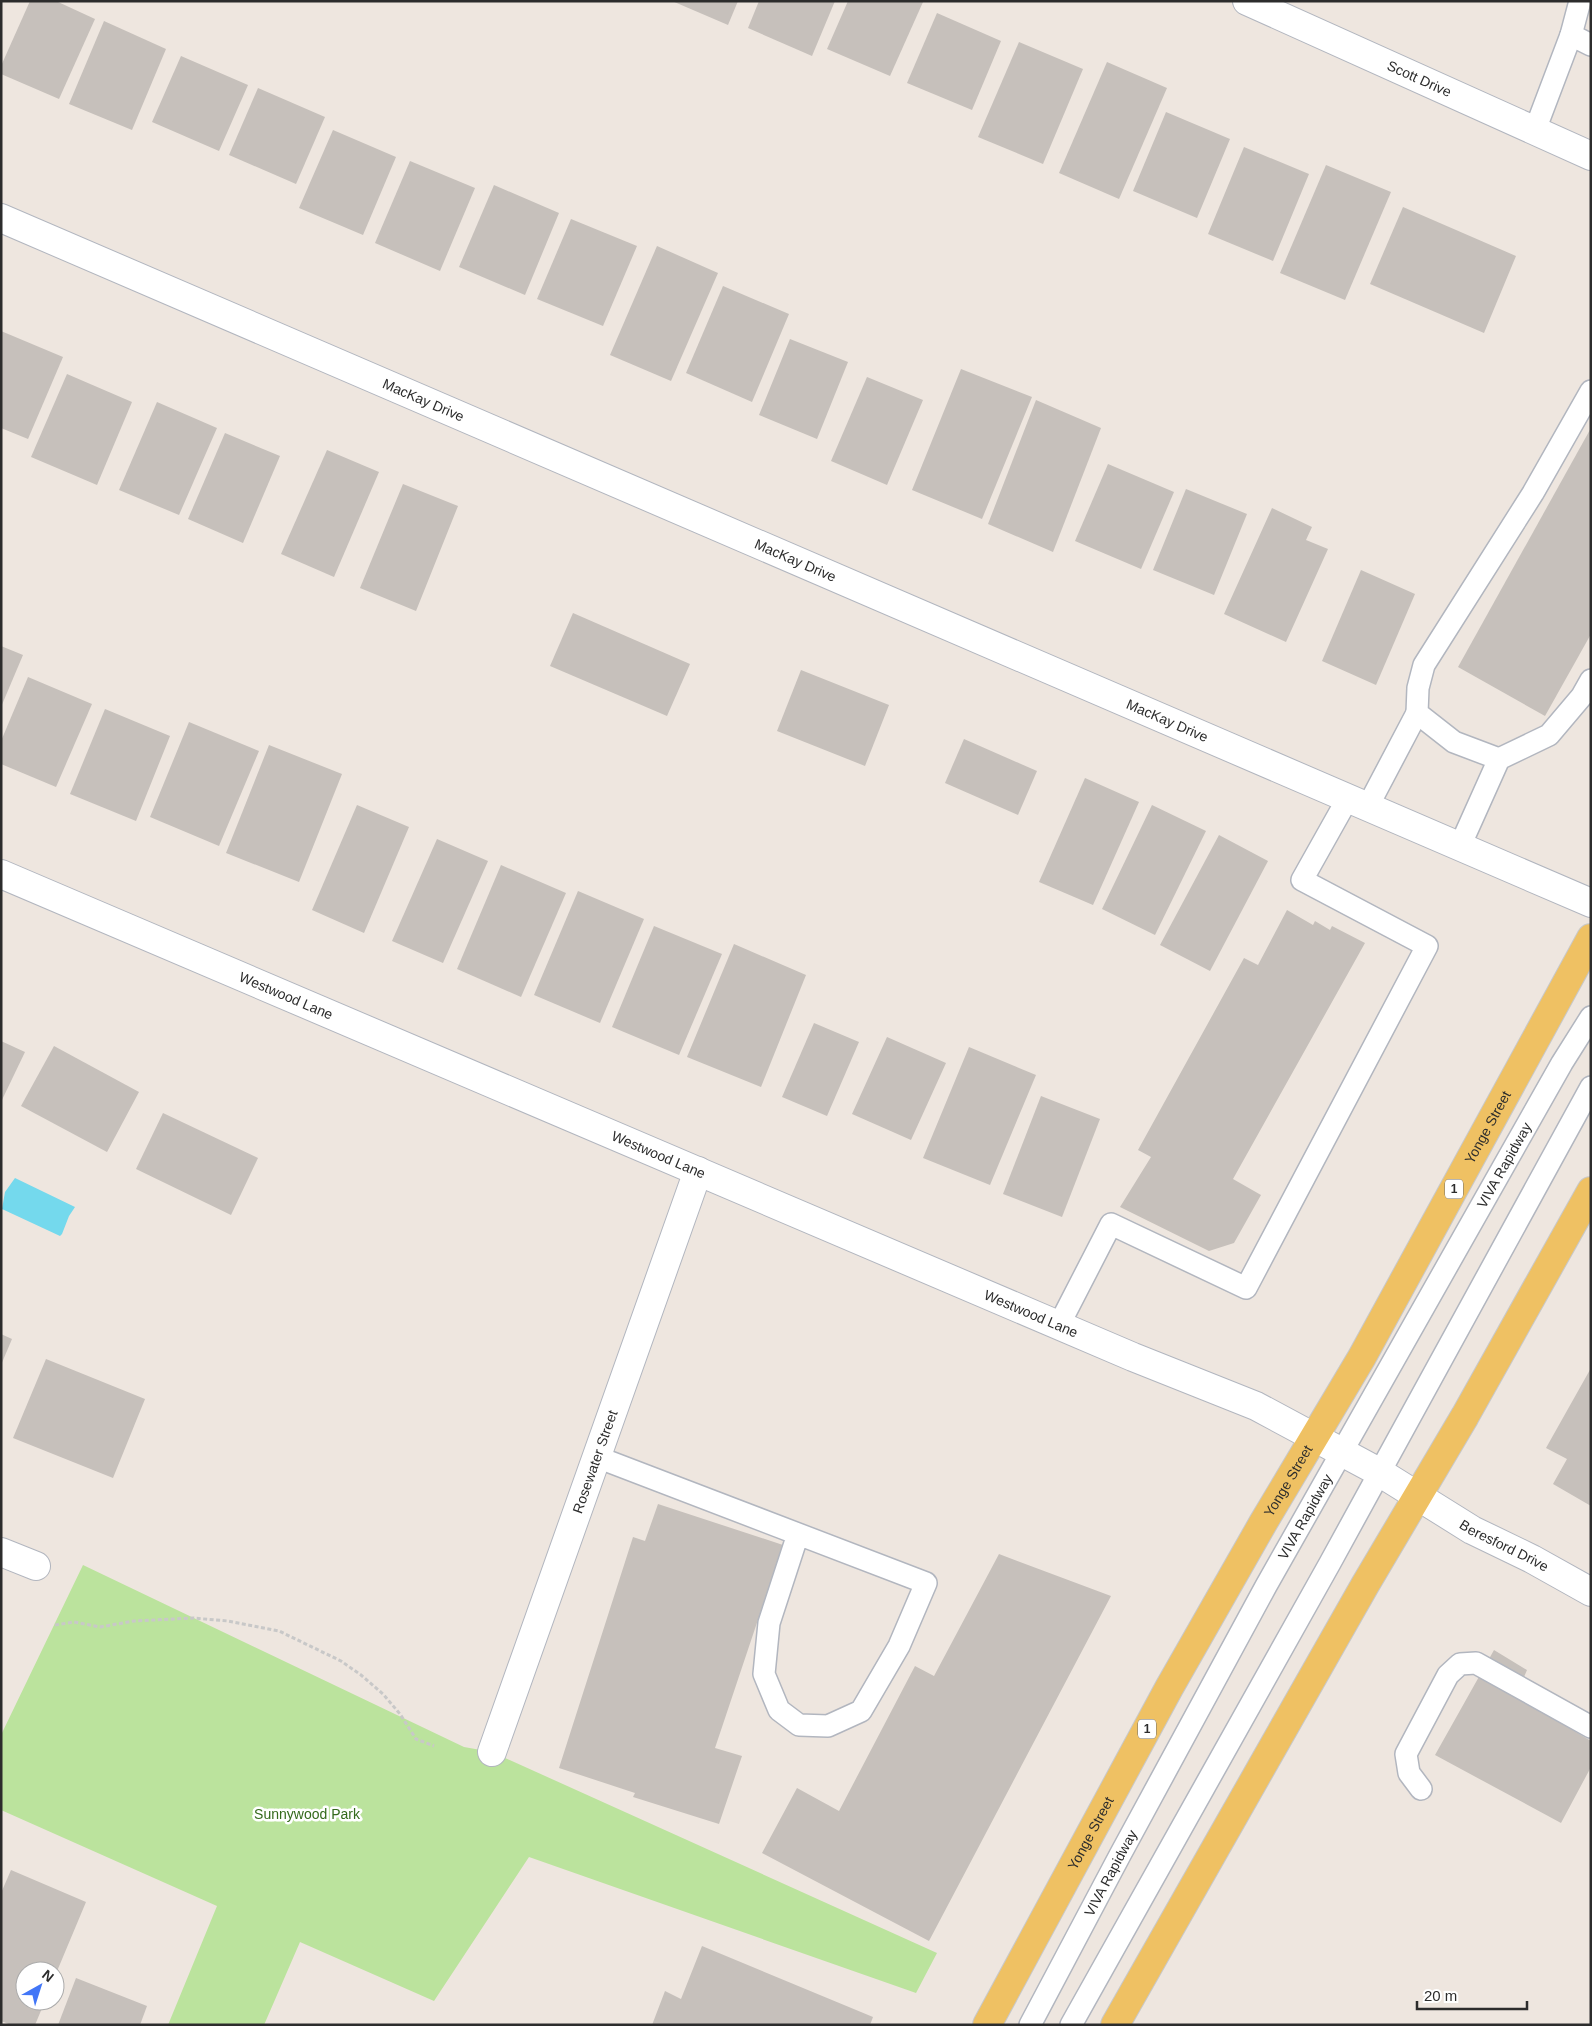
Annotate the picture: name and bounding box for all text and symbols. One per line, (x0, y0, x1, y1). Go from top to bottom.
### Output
street label: Scott Drive (1385, 57, 1454, 100)
street label: MacKay Drive (380, 375, 467, 425)
street label: MacKay Drive (752, 536, 839, 585)
street label: MacKay Drive (1124, 696, 1211, 745)
street label: Westwood Lane (237, 969, 336, 1023)
street label: Yonge Street (1461, 1088, 1514, 1166)
street label: VIVA Rapidway (1474, 1120, 1535, 1211)
street label: Westwood Lane (609, 1128, 708, 1182)
road number: 1 (1445, 1180, 1463, 1198)
street label: Westwood Lane (982, 1287, 1081, 1341)
street label: Rosewater Street (569, 1408, 621, 1515)
street label: Yonge Street (1261, 1442, 1316, 1520)
street label: VIVA Rapidway (1275, 1471, 1336, 1562)
street label: Beresford Drive (1457, 1516, 1552, 1575)
road number: 1 (1138, 1720, 1156, 1738)
street label: Yonge Street (1064, 1794, 1117, 1872)
park label: Sunnywood Park (254, 1806, 361, 1822)
street label: VIVA Rapidway (1081, 1827, 1140, 1919)
north arrow (15, 1961, 65, 2011)
text: N (39, 1966, 57, 1985)
scale bar (1417, 1978, 1527, 2010)
text: 20 m (1424, 1987, 1457, 2004)

